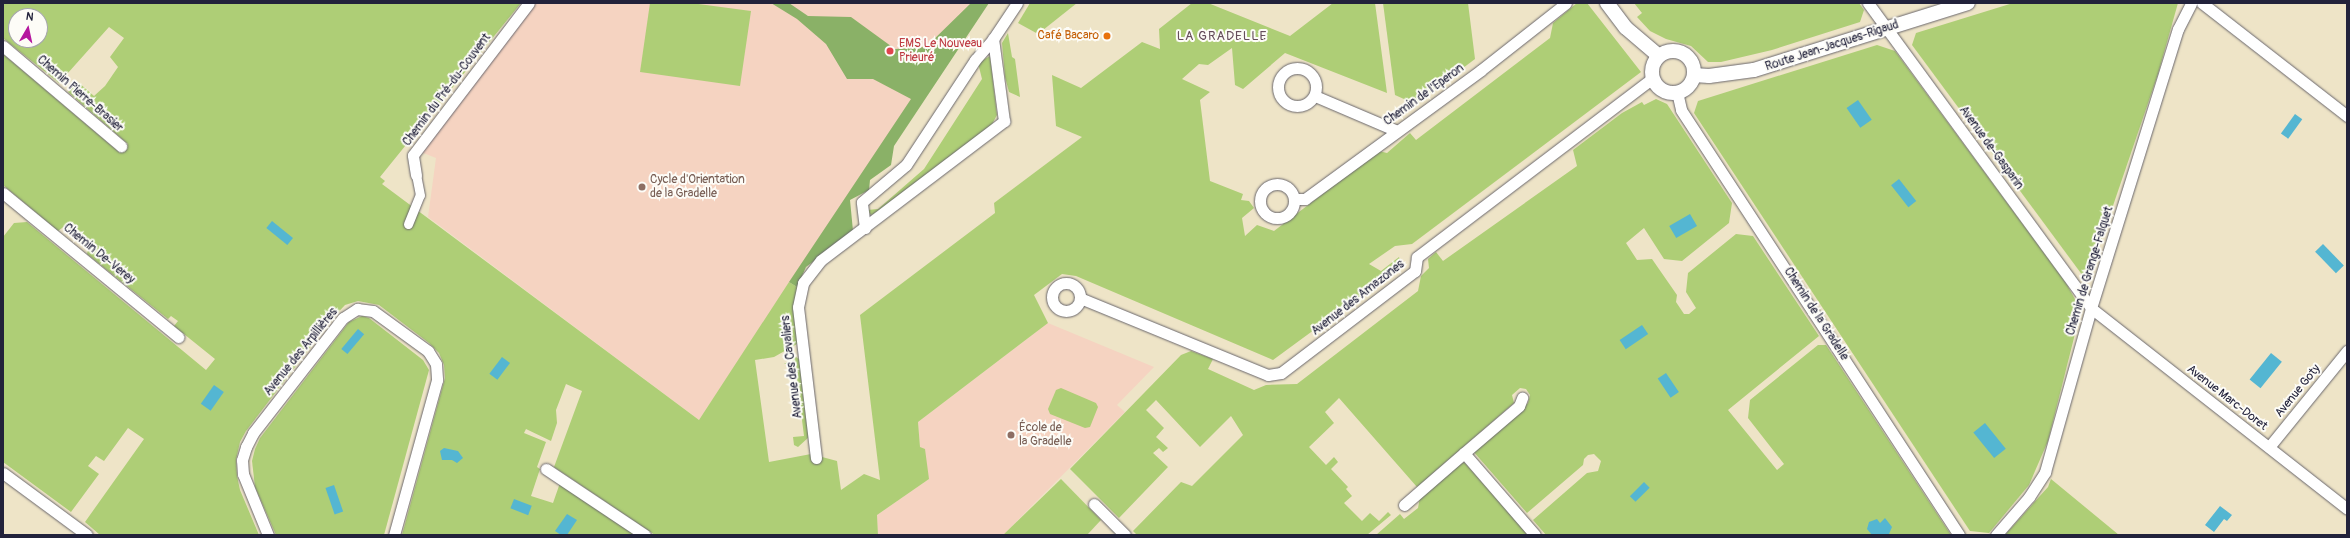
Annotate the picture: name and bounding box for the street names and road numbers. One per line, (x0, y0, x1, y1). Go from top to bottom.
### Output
street label: Route Jean-Jacques-Rigaud (1763, 18, 1901, 74)
street label: Chemin du Pré-du-Couvent (400, 31, 494, 149)
street label: Chemin Pierre-Brasier (34, 53, 126, 135)
street label: Chemin de l'Eperon (1381, 61, 1467, 129)
street label: Avenue de-Gasparin (1956, 103, 2026, 193)
street label: Chemin de Grange-Falquet (2064, 205, 2116, 337)
street label: Chemin De-Verey (60, 221, 138, 287)
street label: Avenue des Amazones (1309, 257, 1407, 339)
street label: Chemin de la Gradelle (1781, 265, 1851, 363)
street label: Avenue des Arpillières (261, 305, 341, 399)
street label: Avenue des Cavaliers (779, 315, 805, 419)
street label: Avenue Marc-Doret (2184, 362, 2270, 434)
street label: Avenue Goty (2272, 362, 2324, 420)

